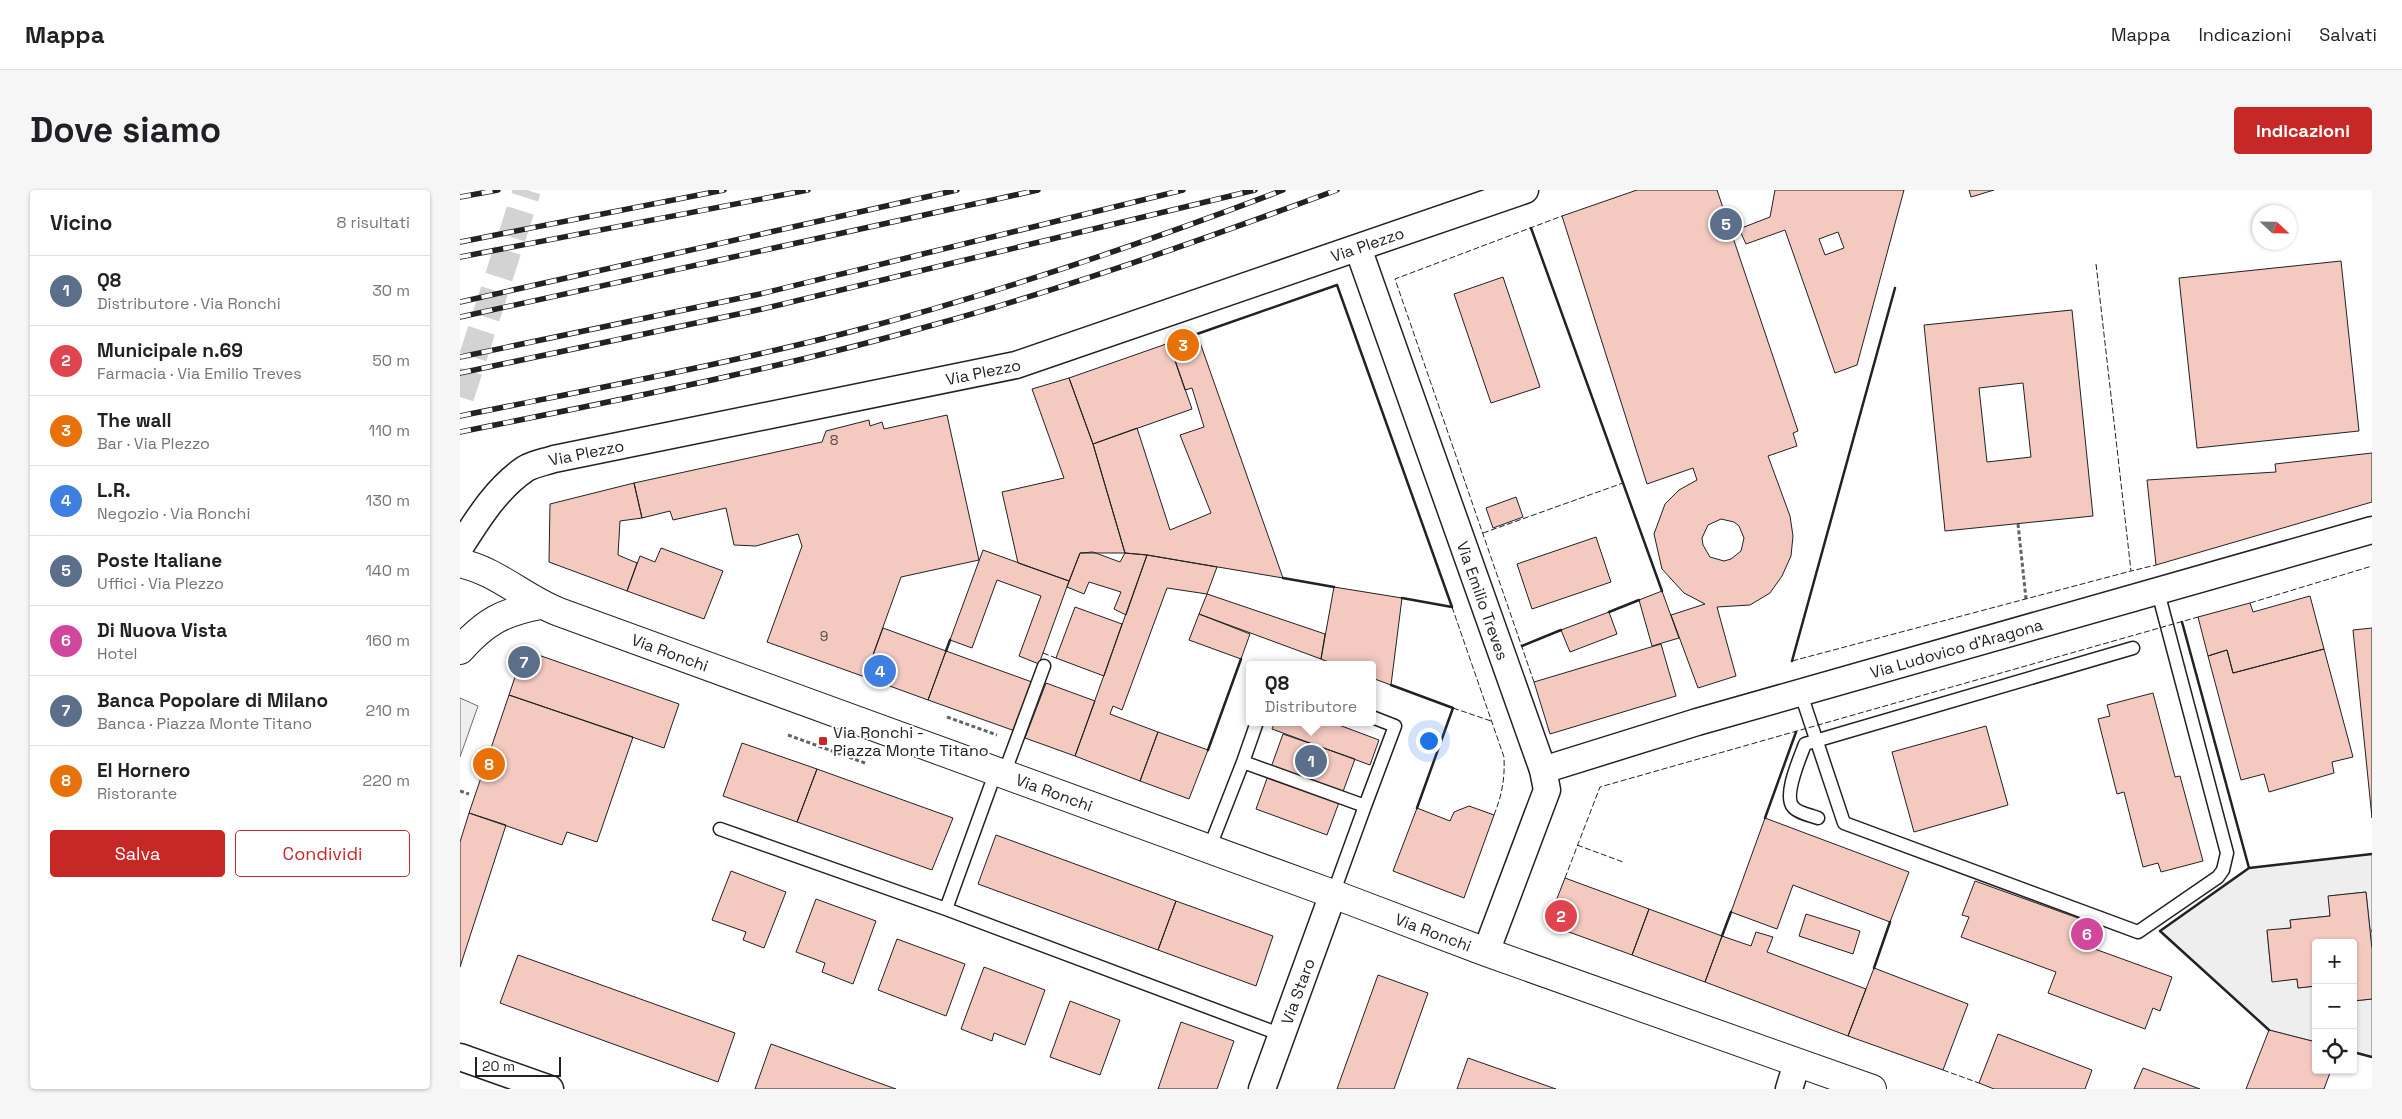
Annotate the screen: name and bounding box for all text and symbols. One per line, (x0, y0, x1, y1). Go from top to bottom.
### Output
text: Mappa (25, 19, 105, 50)
text: Mappa (2111, 23, 2170, 46)
text: Indicazioni (2198, 23, 2291, 46)
text: Salvati (2319, 23, 2377, 46)
button: Indicazioni (2234, 107, 2372, 154)
text: Dove siamo (30, 108, 221, 152)
pin: 5 (1710, 205, 1742, 243)
north arrow (2252, 205, 2297, 250)
text: Vicino (50, 209, 112, 236)
text: 8 risultati (337, 212, 410, 233)
street label: Via Plezzo (1328, 222, 1407, 267)
text: Q8 (97, 268, 121, 293)
text: 1 (62, 280, 70, 301)
text: 30 m (372, 280, 410, 301)
text: Distributore · Via Ronchi (97, 293, 281, 314)
pin: 3 (1167, 326, 1199, 364)
text: Municipale n.69 (97, 338, 243, 363)
text: 2 (61, 350, 71, 371)
text: 50 m (372, 350, 410, 371)
street label: Via Plezzo (944, 354, 1023, 390)
text: Farmacia · Via Emilio Treves (97, 363, 302, 384)
text: The wall (97, 408, 172, 433)
text: 3 (61, 420, 71, 441)
text: 110 m (368, 420, 410, 441)
house number: 8 (830, 431, 839, 449)
text: Bar · Via Plezzo (97, 433, 210, 454)
street label: Via Plezzo (546, 435, 626, 471)
text: L.R. (97, 478, 131, 503)
text: 4 (61, 490, 71, 511)
text: 130 m (366, 490, 410, 511)
text: Negozio · Via Ronchi (97, 503, 250, 524)
street label: Via Emilio Treves (1452, 538, 1513, 663)
text: Poste Italiane (97, 548, 222, 573)
text: 5 (61, 560, 71, 581)
text: 140 m (365, 560, 410, 581)
text: Uffici · Via Plezzo (97, 573, 224, 594)
street label: Via Ludovico d'Aragona (1868, 614, 2045, 683)
text: Di Nuova Vista (97, 618, 227, 643)
house number: 9 (820, 627, 828, 645)
street label: Via Ronchi (629, 629, 711, 677)
text: 6 (61, 630, 71, 651)
text: 160 m (365, 630, 410, 651)
text: Hotel (97, 643, 138, 664)
pin: 7 (508, 643, 540, 681)
pin: 4 (864, 652, 896, 690)
popup (1246, 661, 1376, 726)
text: Q8 (1265, 671, 1289, 696)
text: Banca Popolare di Milano (97, 688, 328, 713)
text: Distributore (1265, 696, 1357, 717)
text: 7 (62, 700, 70, 721)
text: 210 m (366, 700, 410, 721)
text: Banca · Piazza Monte Titano (97, 713, 312, 734)
place label: Via Ronchi - Piazza Monte Titano (833, 722, 989, 761)
your location (1416, 728, 1442, 754)
marker: Via Ronchi - Piazza Monte Titano (817, 735, 829, 747)
pin: 1 (1295, 742, 1327, 780)
pin: 8 (473, 745, 505, 783)
text: El Hornero (97, 758, 191, 783)
street label: Via Ronchi (1013, 769, 1095, 817)
text: 8 (61, 770, 71, 791)
text: 220 m (363, 770, 410, 791)
text: Ristorante (97, 783, 177, 804)
button: Salva (50, 830, 225, 877)
button: Condividi (235, 830, 410, 877)
pin: 2 (1545, 897, 1577, 935)
street label: Via Ronchi (1392, 908, 1474, 957)
pin: 6 (2071, 915, 2103, 953)
map controls (2312, 939, 2357, 1074)
button: + (2312, 939, 2357, 984)
street label: Via Staro (1276, 955, 1320, 1028)
button: − (2312, 984, 2357, 1029)
button: locate (2312, 1029, 2357, 1074)
scale bar (475, 1054, 561, 1077)
text: 20 m (482, 1057, 515, 1075)

